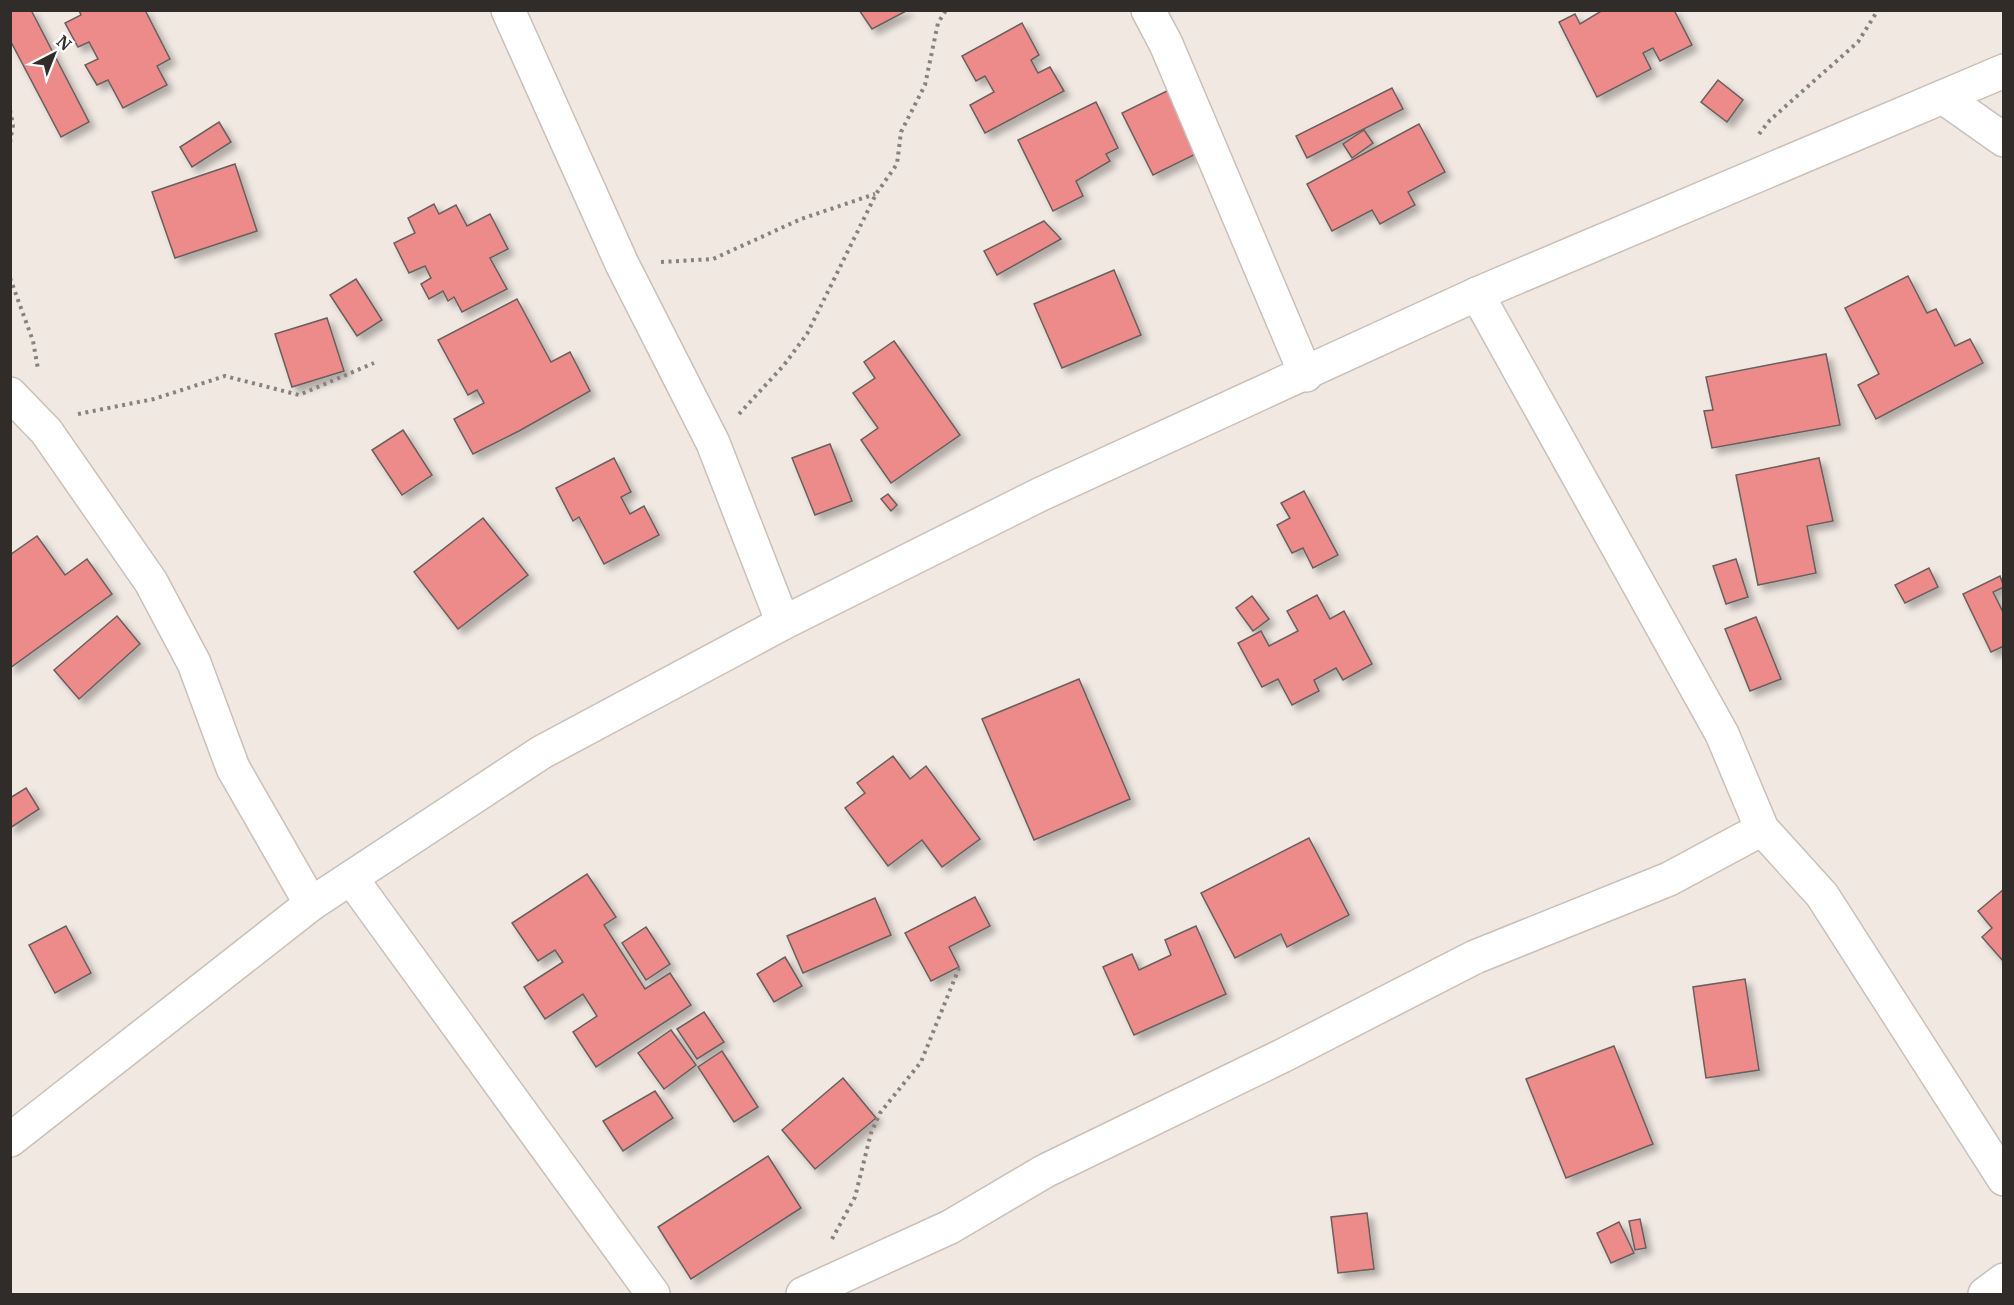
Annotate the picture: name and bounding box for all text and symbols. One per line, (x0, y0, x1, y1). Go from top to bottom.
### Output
north arrow (24, 24, 84, 84)
text: N (53, 31, 76, 55)

